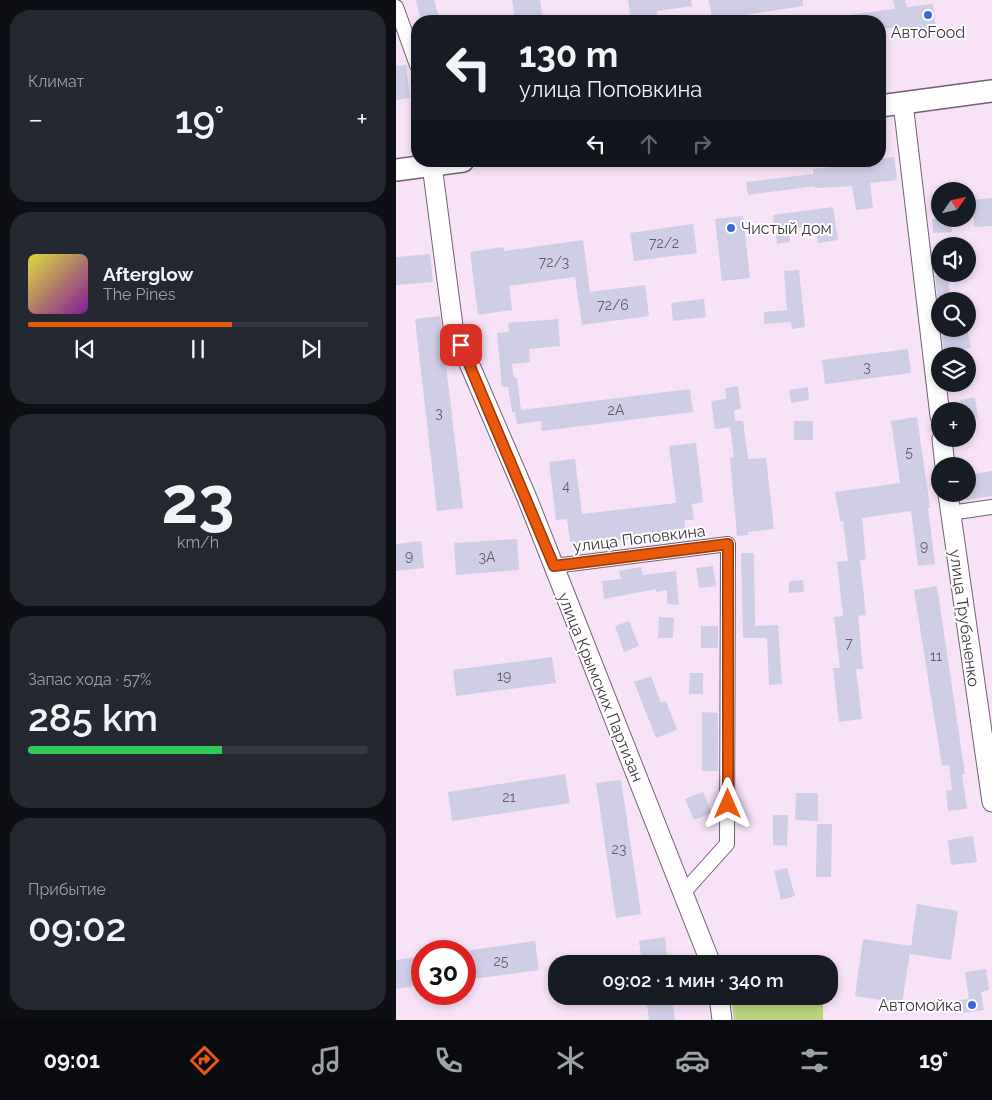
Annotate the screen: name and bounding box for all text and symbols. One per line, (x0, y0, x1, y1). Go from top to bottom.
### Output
marker: АвтоFood (922, 9, 934, 21)
place label: АвтоFood (891, 23, 965, 42)
text: 130 m (519, 34, 618, 75)
icon: left (436, 35, 501, 100)
text: Климат (28, 72, 84, 91)
text: улица Поповкина (519, 76, 702, 102)
text: 19° (175, 97, 225, 142)
text: − (28, 103, 43, 136)
text: + (356, 103, 368, 136)
icon: left (582, 130, 610, 158)
icon: ahead (635, 130, 663, 158)
icon: right (688, 130, 716, 158)
north arrow (931, 182, 976, 228)
map controls (931, 182, 976, 502)
place label: Чистый дом (741, 219, 832, 238)
marker: Чистый дом (725, 222, 737, 234)
house number: 72/2 (649, 235, 679, 251)
button: sound (931, 237, 976, 282)
house number: 72/3 (539, 254, 569, 270)
text: Afterglow (103, 263, 193, 285)
text: The Pines (103, 285, 175, 304)
button: search (931, 292, 976, 337)
house number: 72/6 (597, 297, 629, 313)
pin (440, 324, 482, 366)
icon: arrive (447, 331, 475, 359)
icon: previous (71, 335, 99, 363)
icon: pause (184, 335, 212, 363)
icon: next (297, 335, 325, 363)
button: layers (931, 347, 976, 392)
house number: 3 (863, 359, 871, 375)
house number: 2А (608, 402, 625, 418)
button: + (931, 402, 976, 447)
house number: 3 (435, 405, 443, 421)
house number: 5 (905, 444, 913, 460)
button: − (931, 457, 976, 502)
text: 23 (162, 462, 234, 538)
house number: 4 (562, 478, 570, 494)
street label: улица Поповкина (572, 521, 706, 556)
text: km/h (177, 533, 219, 552)
house number: 9 (920, 538, 928, 554)
house number: 9 (405, 548, 413, 564)
street label: улица Трубаченко (945, 548, 984, 688)
house number: 3А (479, 549, 496, 565)
street label: улица Крымских Партизан (554, 590, 647, 785)
house number: 7 (845, 635, 853, 651)
house number: 11 (930, 648, 942, 664)
house number: 19 (497, 668, 511, 684)
text: Запас хода · 57% (28, 670, 152, 689)
text: 285 km (28, 695, 158, 740)
position arrow (701, 777, 753, 829)
house number: 21 (502, 789, 516, 805)
house number: 23 (612, 841, 626, 857)
text: Прибытие (28, 880, 106, 899)
text: 09:02 (28, 905, 126, 950)
speed limit sign: 30 (411, 940, 476, 1005)
house number: 25 (494, 953, 509, 969)
text: 09:02 · 1 мин · 340 m (602, 969, 784, 991)
place label: Автомойка (878, 996, 962, 1015)
marker: Автомойка (966, 999, 978, 1011)
icon: directions (187, 1043, 222, 1078)
icon: music (309, 1043, 344, 1078)
icon: phone (431, 1043, 466, 1078)
icon: climate (553, 1043, 588, 1078)
icon: car (675, 1043, 710, 1078)
icon: filters (797, 1043, 832, 1078)
text: 09:01 (44, 1047, 100, 1073)
text: 19° (919, 1047, 948, 1073)

